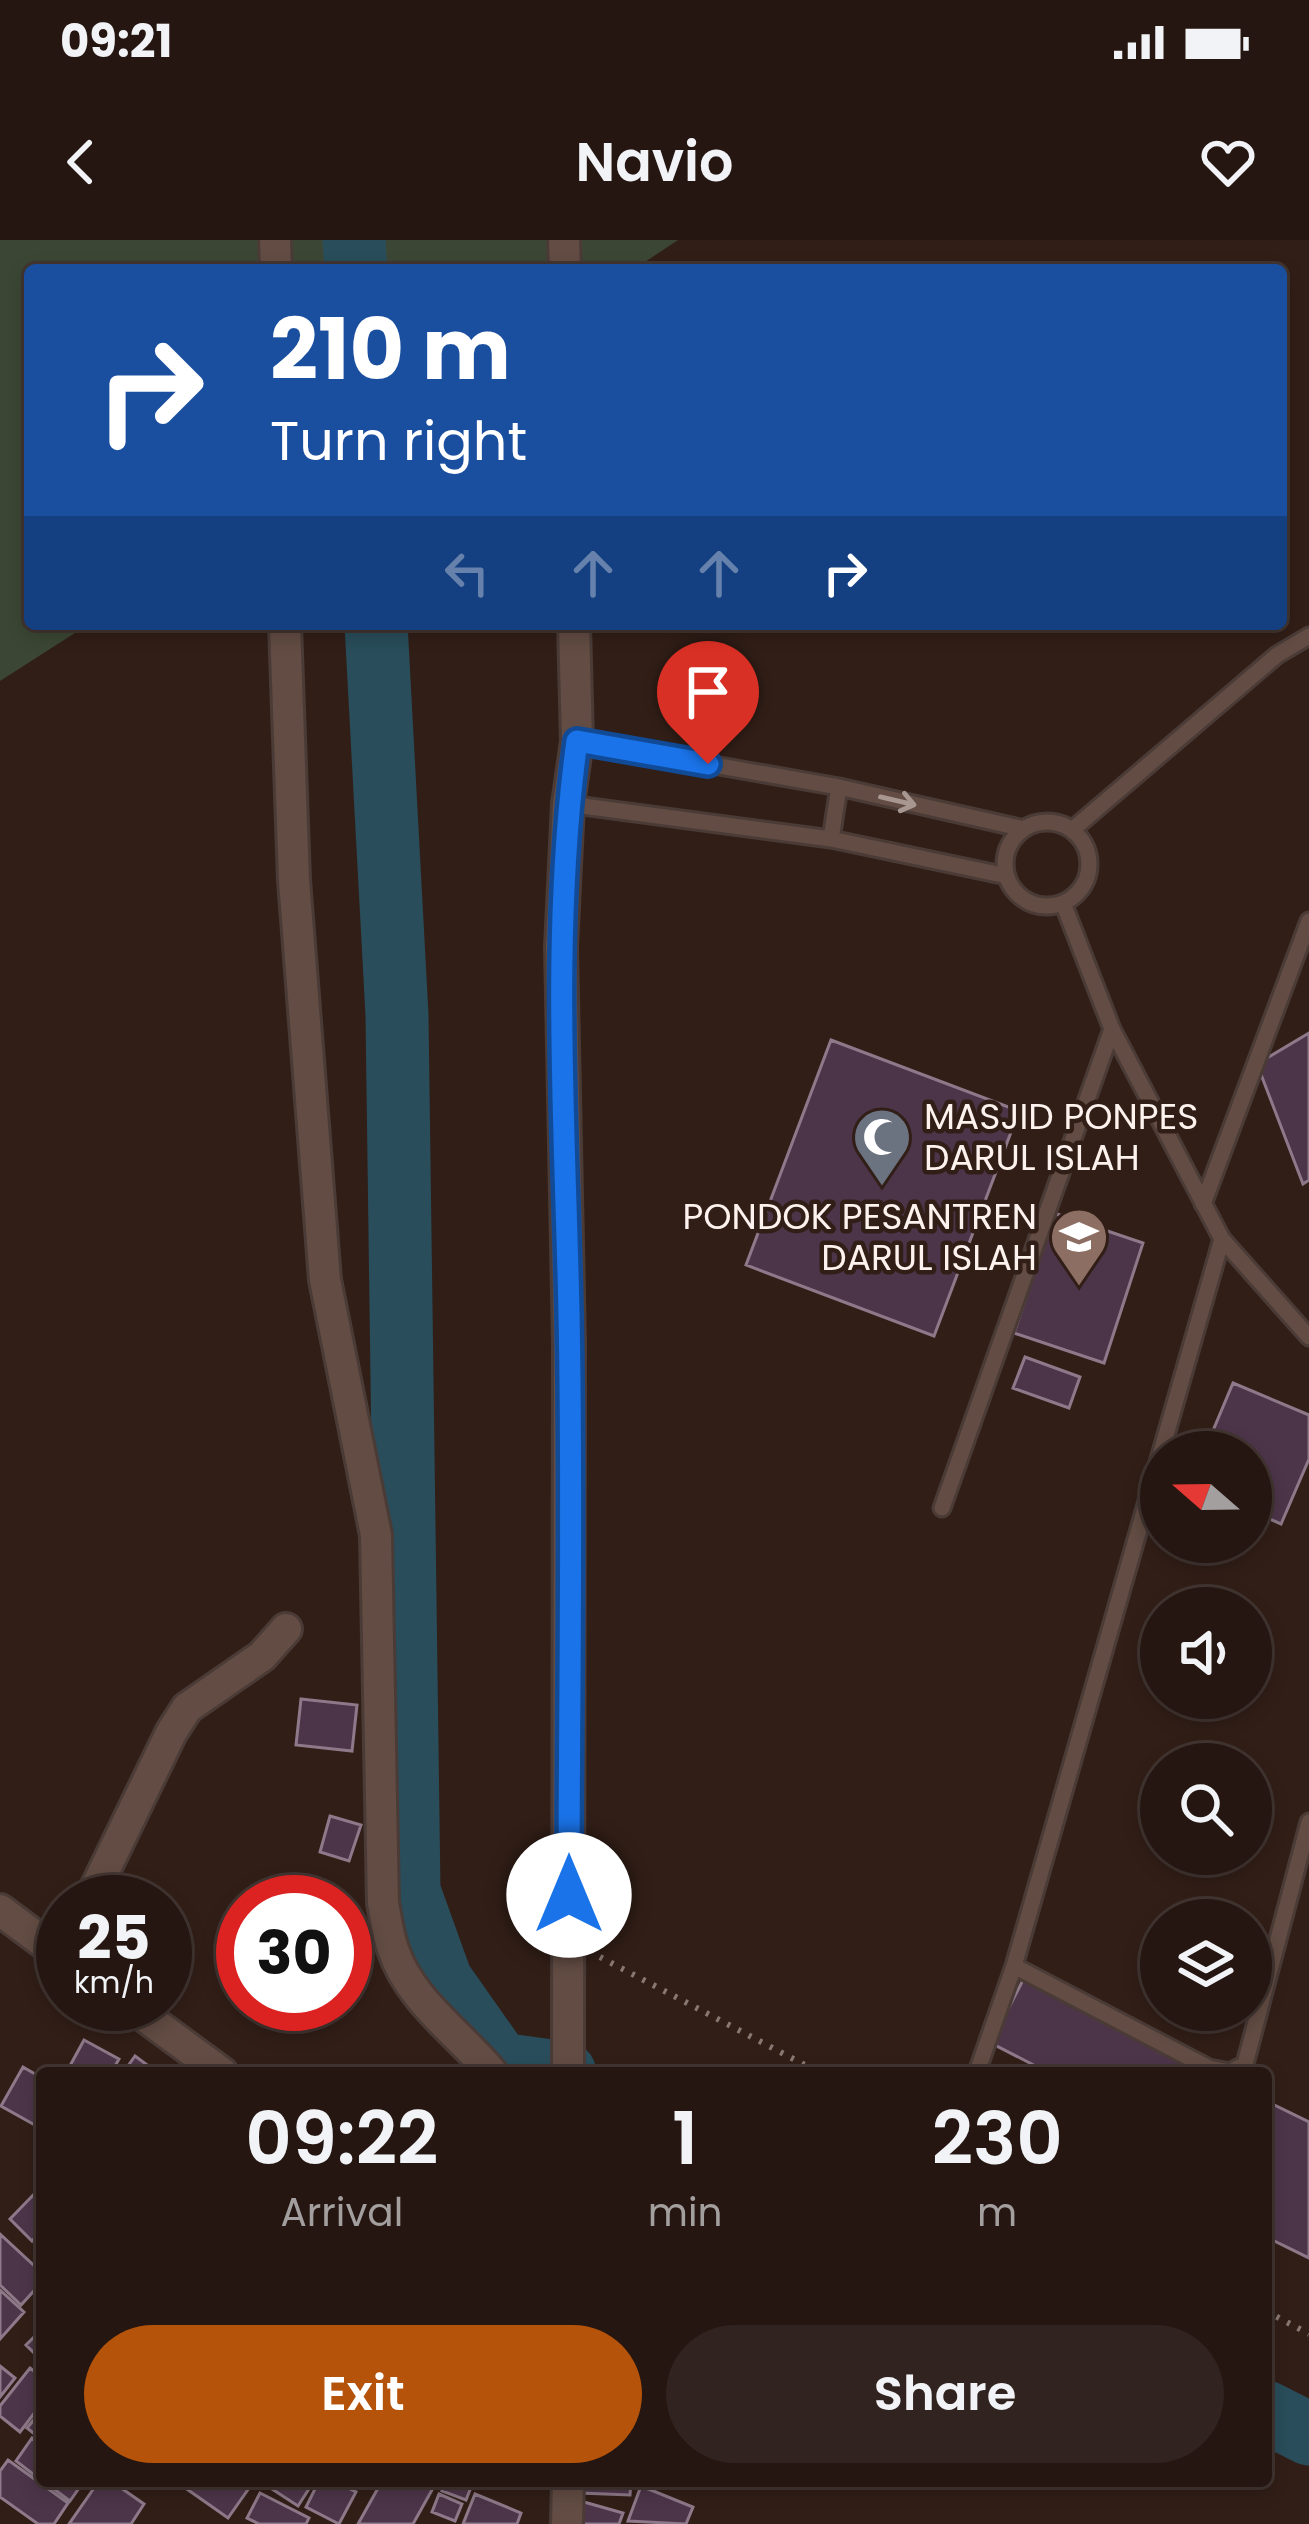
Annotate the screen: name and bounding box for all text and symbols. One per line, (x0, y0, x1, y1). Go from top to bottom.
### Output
text: 09:21 (60, 10, 172, 73)
text: Navio (575, 124, 734, 200)
icon: back (48, 129, 114, 195)
icon: heart (1195, 129, 1261, 195)
text: 210 m (270, 291, 511, 408)
icon: right (72, 312, 228, 468)
text: Turn right (270, 403, 527, 479)
icon: left (434, 540, 500, 606)
icon: ahead (560, 540, 626, 606)
icon: ahead (686, 540, 752, 606)
icon: right (812, 540, 878, 606)
pin (657, 641, 759, 764)
icon: arrive (675, 659, 741, 725)
one-way arrow (879, 790, 917, 813)
place label: MASJID PONPES DARUL ISLAH (924, 1091, 1198, 1183)
mosque icon: MASJID PONPES DARUL ISLAH (851, 1106, 913, 1188)
place label: PONDOK PESANTREN DARUL ISLAH (682, 1191, 1037, 1283)
school or university icon: PONDOK PESANTREN DARUL ISLAH (1048, 1206, 1110, 1288)
north arrow (1140, 1431, 1272, 1563)
map controls (1140, 1431, 1272, 2031)
button: sound (1140, 1587, 1272, 1719)
button: search (1140, 1743, 1272, 1875)
position arrow (506, 1832, 632, 1958)
speed limit sign: 30 (216, 1875, 372, 2031)
text: 25 (77, 1896, 151, 1980)
button: layers (1140, 1899, 1272, 2031)
text: km/h (74, 1961, 154, 2004)
text: 09:22 (245, 2088, 438, 2189)
text: 1 (672, 2088, 698, 2189)
text: 230 (932, 2088, 1063, 2189)
text: Arrival (280, 2185, 403, 2240)
text: min (648, 2185, 722, 2240)
text: m (977, 2185, 1017, 2240)
button: Exit (84, 2325, 642, 2463)
button: Share (666, 2325, 1224, 2463)

